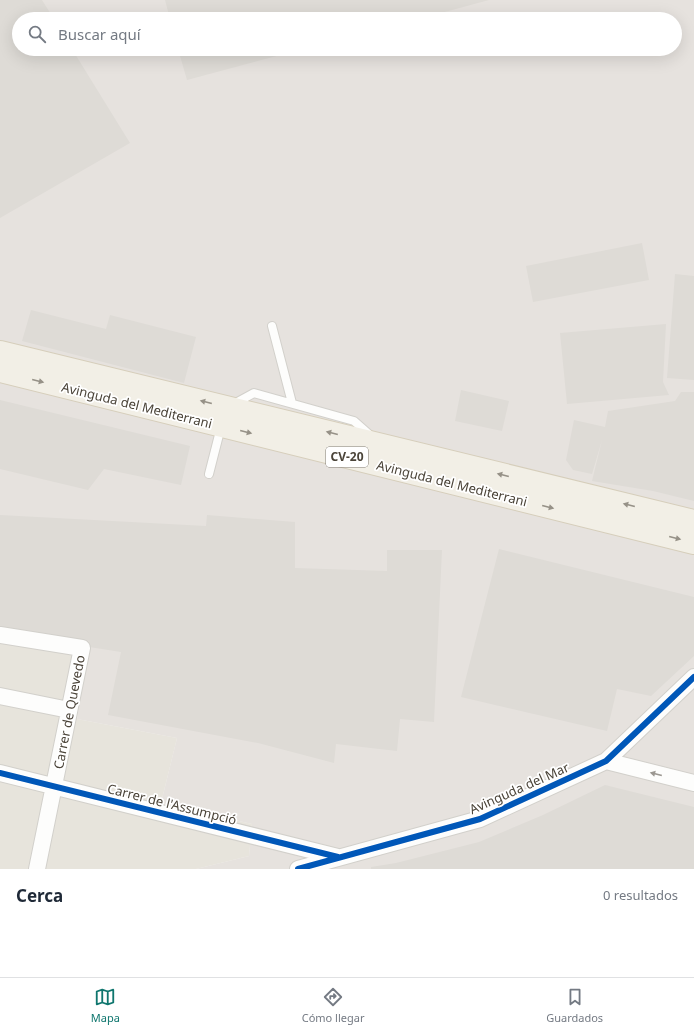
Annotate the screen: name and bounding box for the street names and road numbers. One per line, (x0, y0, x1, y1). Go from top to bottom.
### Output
street label: Avinguda del Mediterrani (60, 378, 214, 432)
road number: CV-20 (326, 447, 368, 467)
street label: Avinguda del Mediterrani (375, 456, 529, 510)
street label: Carrer de Quevedo (49, 653, 89, 771)
street label: Avinguda del Mar (466, 758, 572, 818)
street label: Carrer de l'Assumpció (106, 779, 239, 829)

